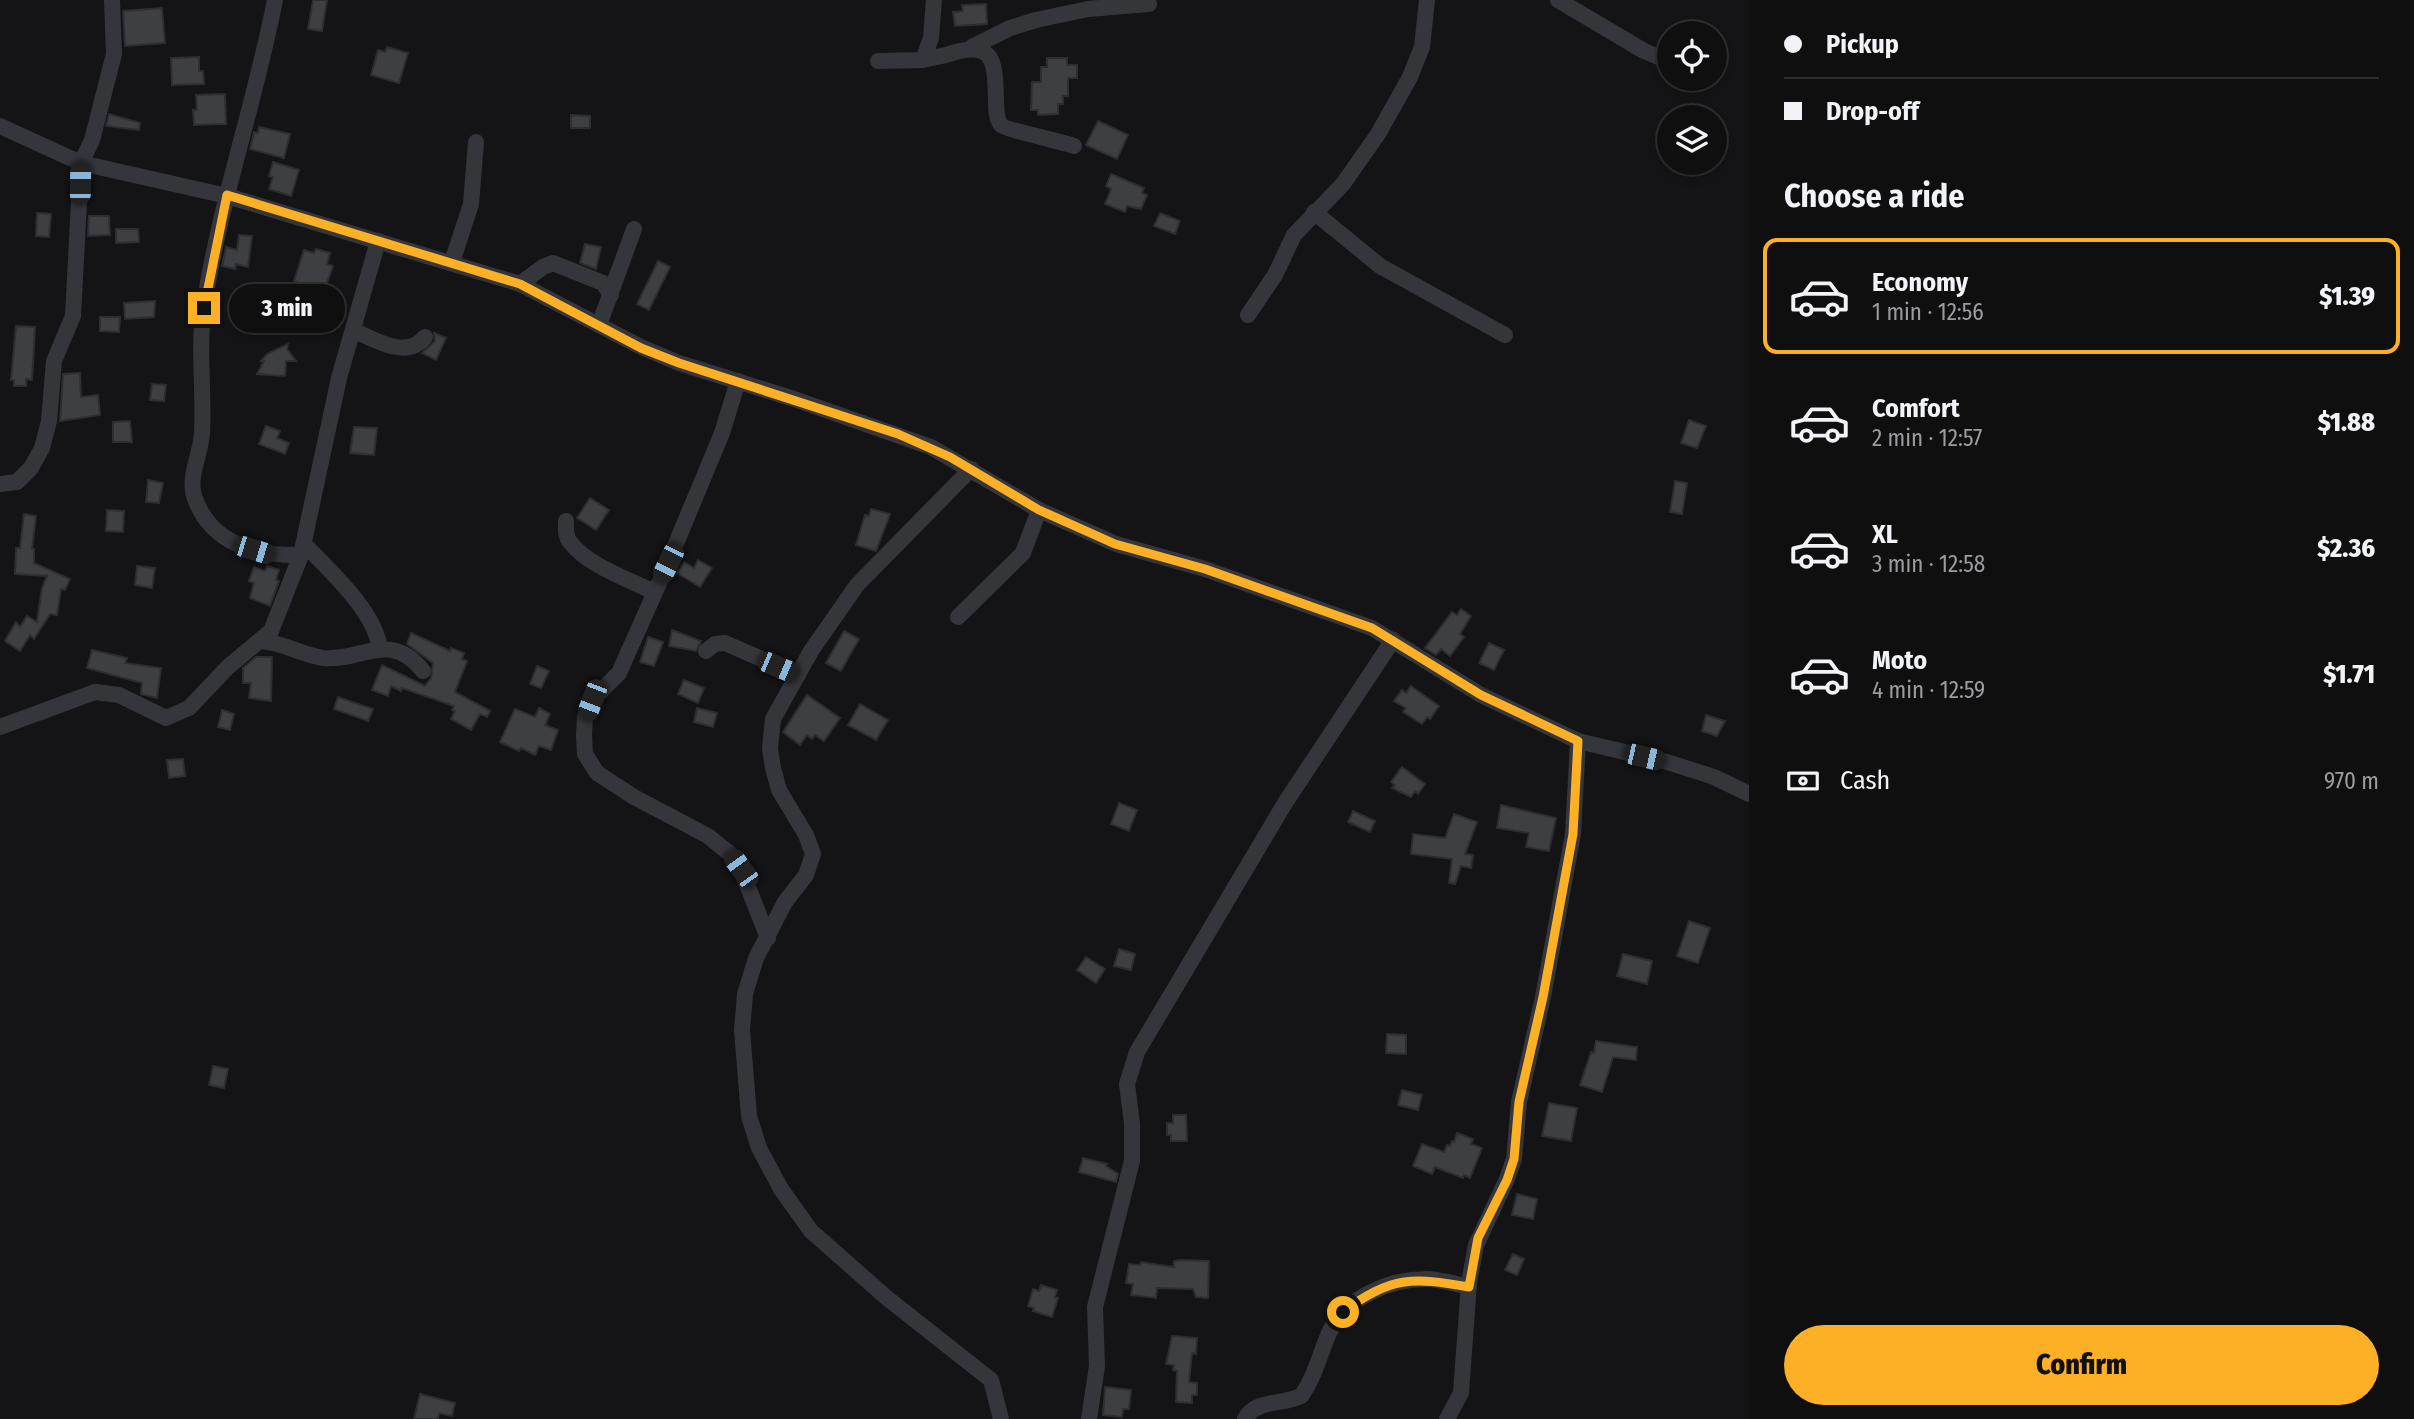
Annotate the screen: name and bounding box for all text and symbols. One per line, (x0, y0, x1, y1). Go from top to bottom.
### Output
map controls (1657, 21, 1727, 175)
button: locate (1657, 21, 1727, 91)
text: Pickup (1826, 29, 1899, 60)
text: Drop-off (1826, 96, 1919, 127)
button: layers (1657, 105, 1727, 175)
car (70, 162, 91, 204)
text: Choose a ride (1784, 177, 1965, 215)
icon: car (1788, 265, 1851, 328)
text: Economy (1872, 267, 1968, 298)
text: $1.39 (2319, 281, 2375, 312)
callout: 3 min (228, 284, 344, 332)
route end (188, 292, 220, 324)
text: 3 min (261, 294, 313, 322)
text: 1 min · 12:56 (1872, 298, 1984, 326)
icon: car (1788, 391, 1851, 454)
text: Comfort (1872, 393, 1960, 424)
text: $1.88 (2318, 407, 2375, 438)
text: 2 min · 12:57 (1872, 424, 1982, 452)
icon: car (1788, 517, 1851, 580)
text: XL (1872, 519, 1898, 550)
text: $2.36 (2317, 533, 2375, 564)
car (231, 534, 278, 566)
car (650, 540, 687, 586)
text: 3 min · 12:58 (1872, 550, 1985, 578)
icon: car (1788, 643, 1851, 706)
text: Moto (1872, 645, 1927, 676)
car (755, 649, 802, 685)
text: $1.71 (2323, 659, 2375, 690)
text: 4 min · 12:59 (1872, 676, 1985, 704)
car (575, 677, 610, 723)
car (1622, 742, 1667, 772)
icon: cash (1784, 762, 1822, 800)
text: Cash (1840, 765, 1890, 796)
text: 970 m (2324, 767, 2379, 795)
car (721, 846, 762, 892)
route start (1327, 1296, 1359, 1328)
button: Confirm (1784, 1325, 2379, 1405)

